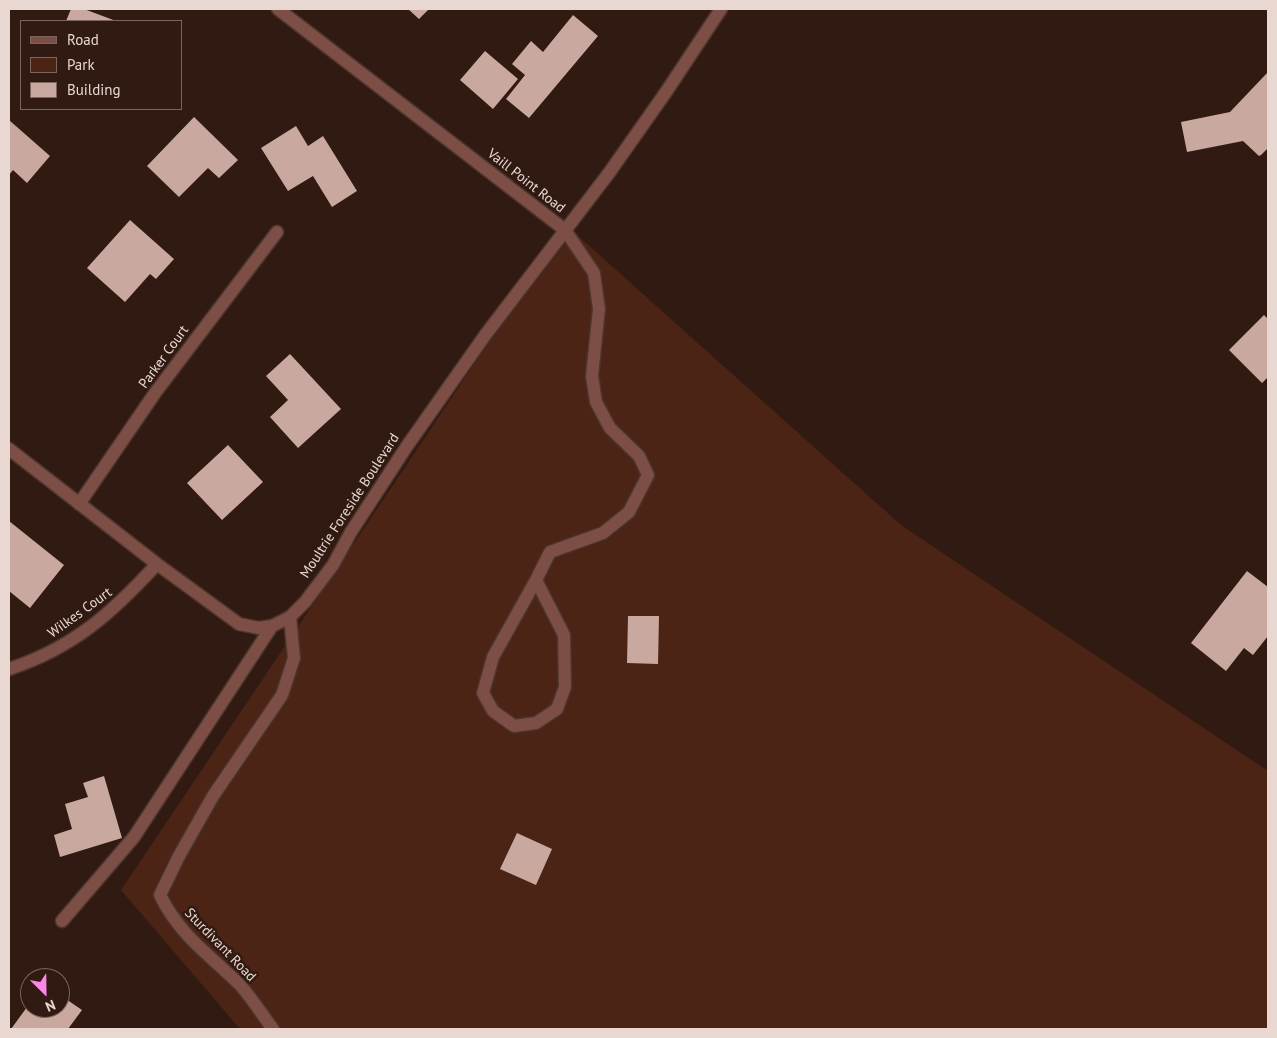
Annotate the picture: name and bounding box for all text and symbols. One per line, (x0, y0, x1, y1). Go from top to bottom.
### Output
legend (20, 20, 182, 110)
text: Road (67, 30, 99, 49)
text: Park (67, 55, 95, 74)
text: Building (67, 80, 121, 99)
street label: Vaill Point Road (484, 145, 568, 217)
street label: Parker Court (136, 322, 192, 392)
street label: Moultrie Foreside Boulevard (297, 431, 403, 581)
street label: Wilkes Court (45, 584, 115, 642)
street label: Sturdivant Road (181, 905, 259, 985)
north arrow (20, 968, 70, 1018)
text: N (43, 996, 58, 1016)

